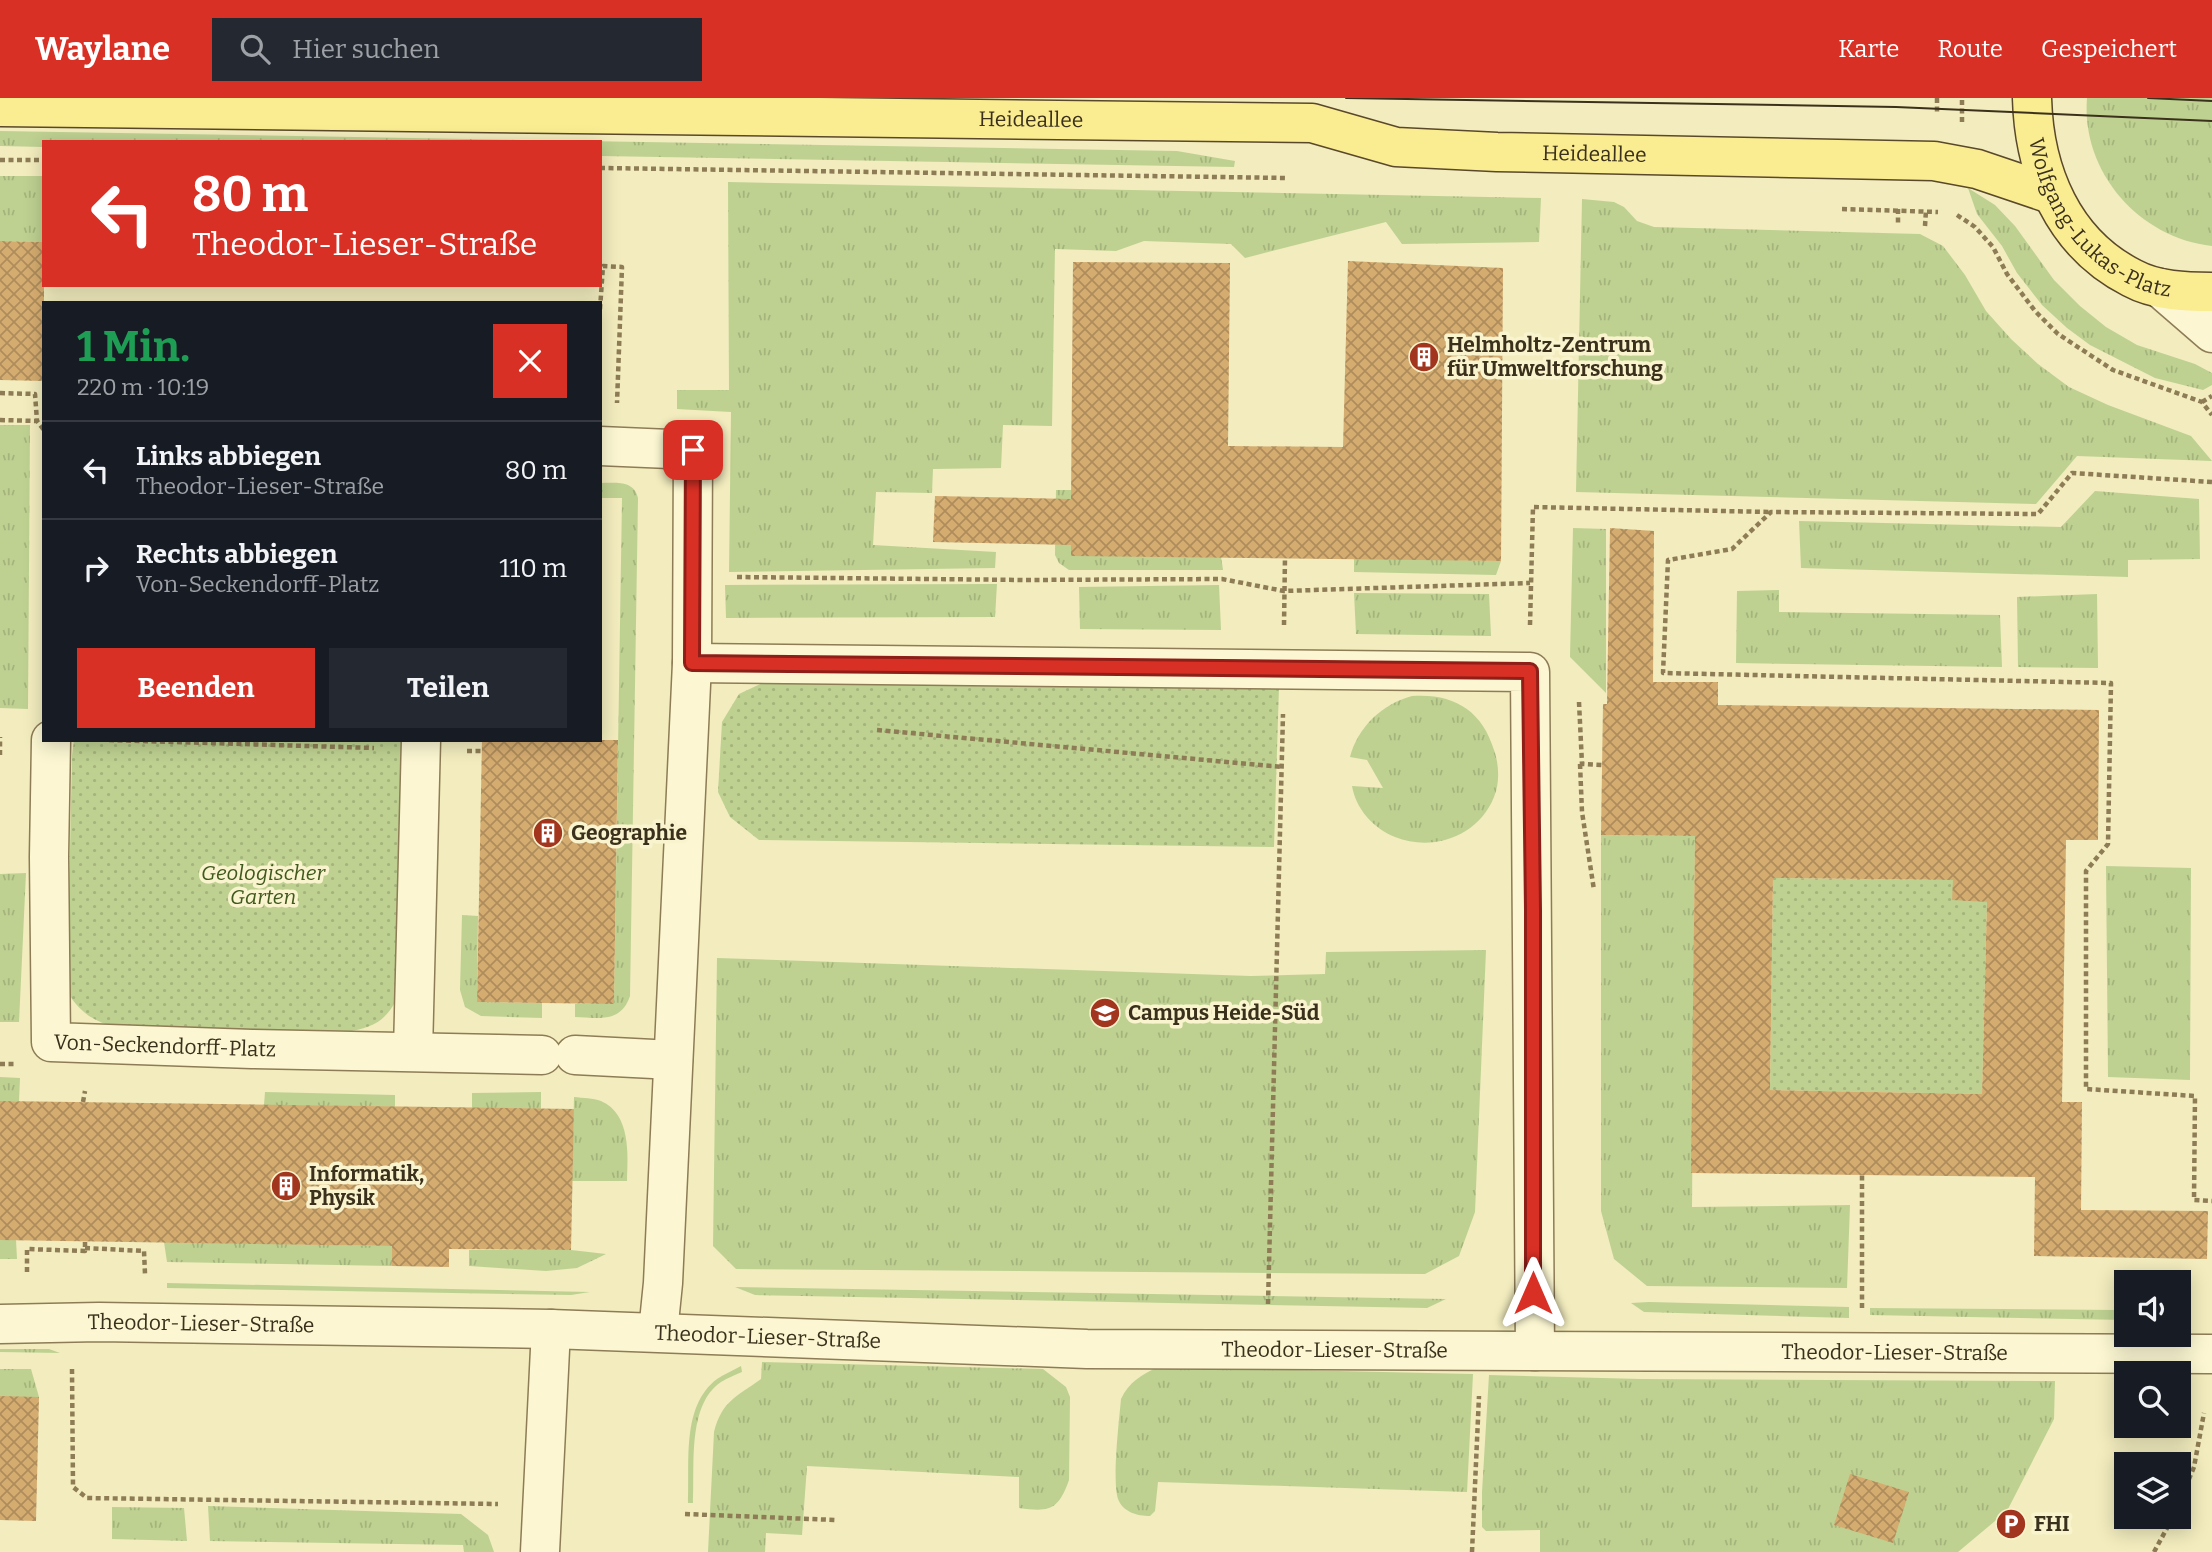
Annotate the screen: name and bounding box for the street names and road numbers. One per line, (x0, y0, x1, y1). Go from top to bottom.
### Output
street label: Heideallee (978, 106, 1083, 133)
street label: Wolfgang-Lukas-Platz (2023, 136, 2173, 303)
street label: Heideallee (1542, 140, 1647, 168)
street label: Von-Seckendorff-Platz (53, 1029, 276, 1062)
street label: Theodor-Lieser-Straße (87, 1309, 314, 1338)
street label: Theodor-Lieser-Straße (654, 1320, 882, 1354)
street label: Theodor-Lieser-Straße (1221, 1337, 1448, 1364)
street label: Theodor-Lieser-Straße (1781, 1339, 2008, 1366)

